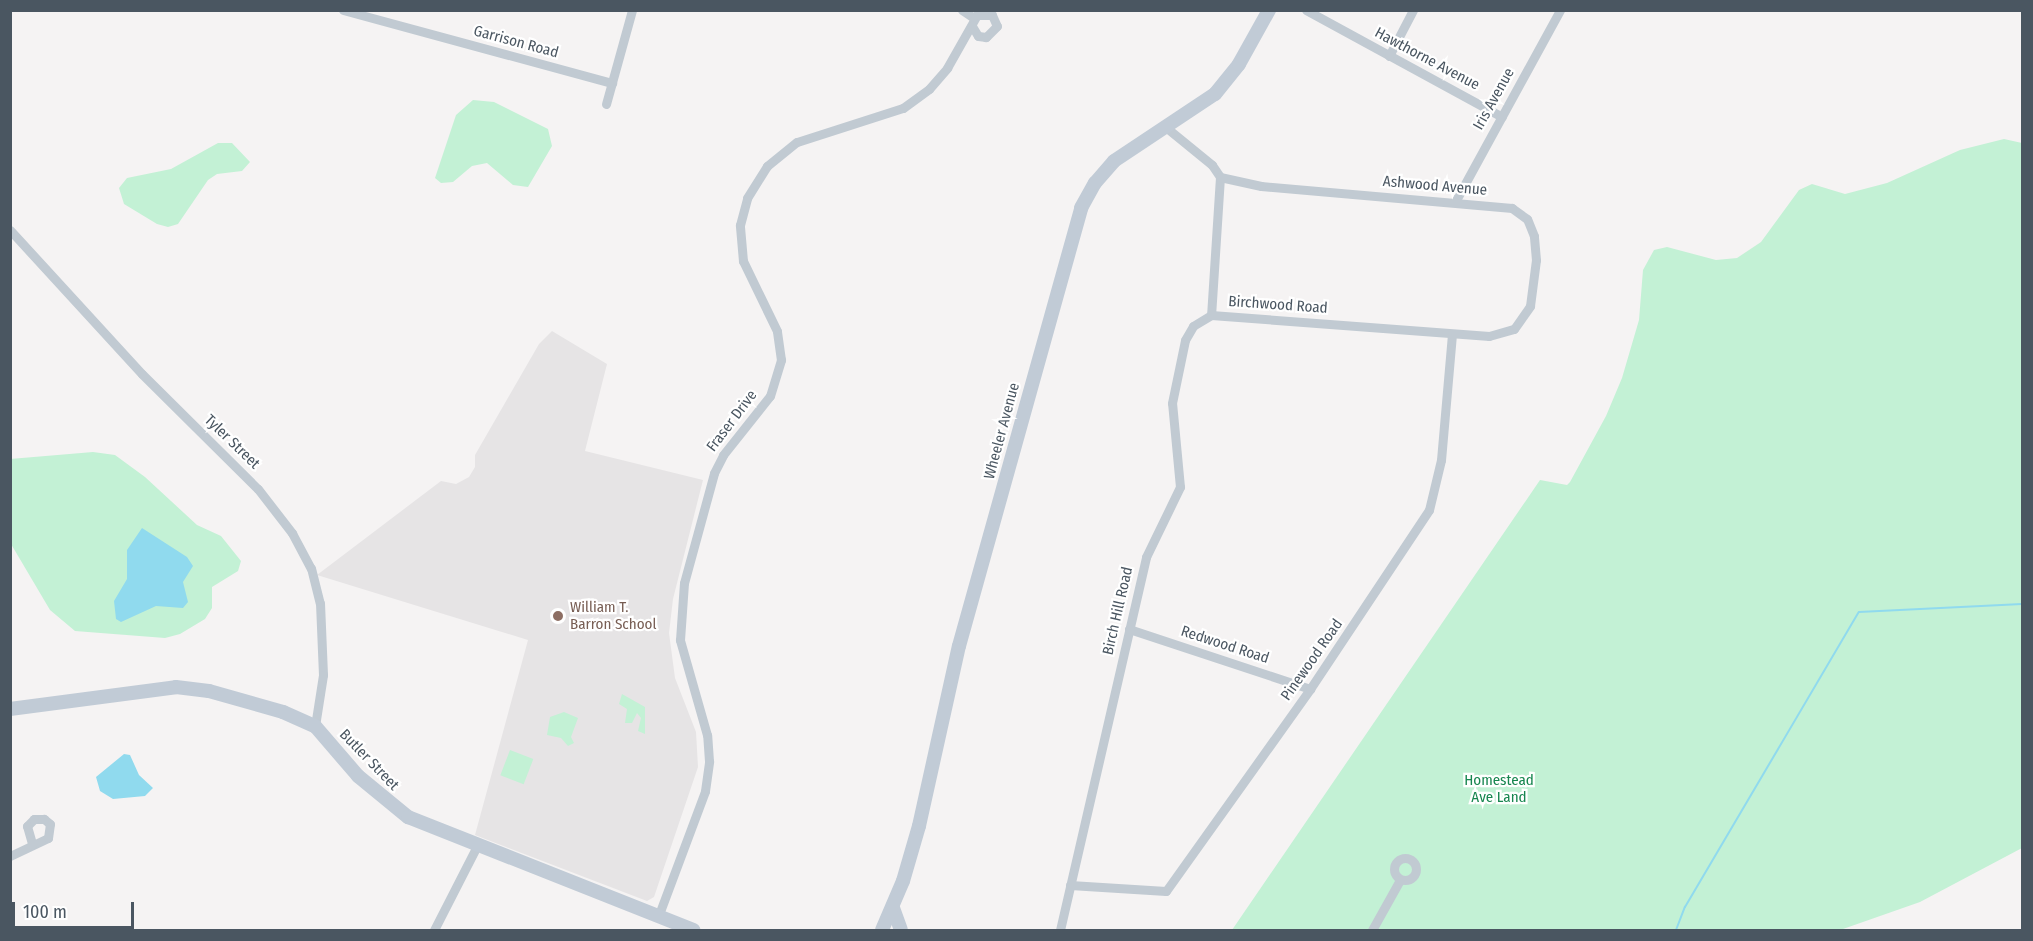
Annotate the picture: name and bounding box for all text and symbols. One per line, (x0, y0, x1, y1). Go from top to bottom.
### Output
street label: Garrison Road (472, 22, 560, 62)
street label: Hawthorne Avenue (1372, 24, 1482, 94)
street label: Iris Avenue (1470, 65, 1518, 133)
street label: Ashwood Avenue (1382, 172, 1488, 200)
street label: Birchwood Road (1228, 293, 1328, 317)
street label: Wheeler Avenue (980, 381, 1024, 481)
street label: Fraser Drive (703, 387, 761, 455)
street label: Tyler Street (201, 411, 263, 473)
street label: Birch Hill Road (1099, 565, 1137, 657)
place label: William T. Barron School (570, 598, 656, 633)
marker: William T. Barron School (551, 609, 565, 623)
street label: Pinewood Road (1277, 616, 1347, 704)
street label: Redwood Road (1179, 622, 1271, 668)
street label: Butler Street (336, 726, 402, 794)
park label: Homestead Ave Land (1464, 771, 1534, 806)
scale bar (15, 890, 136, 928)
text: 100 m (23, 901, 67, 923)

